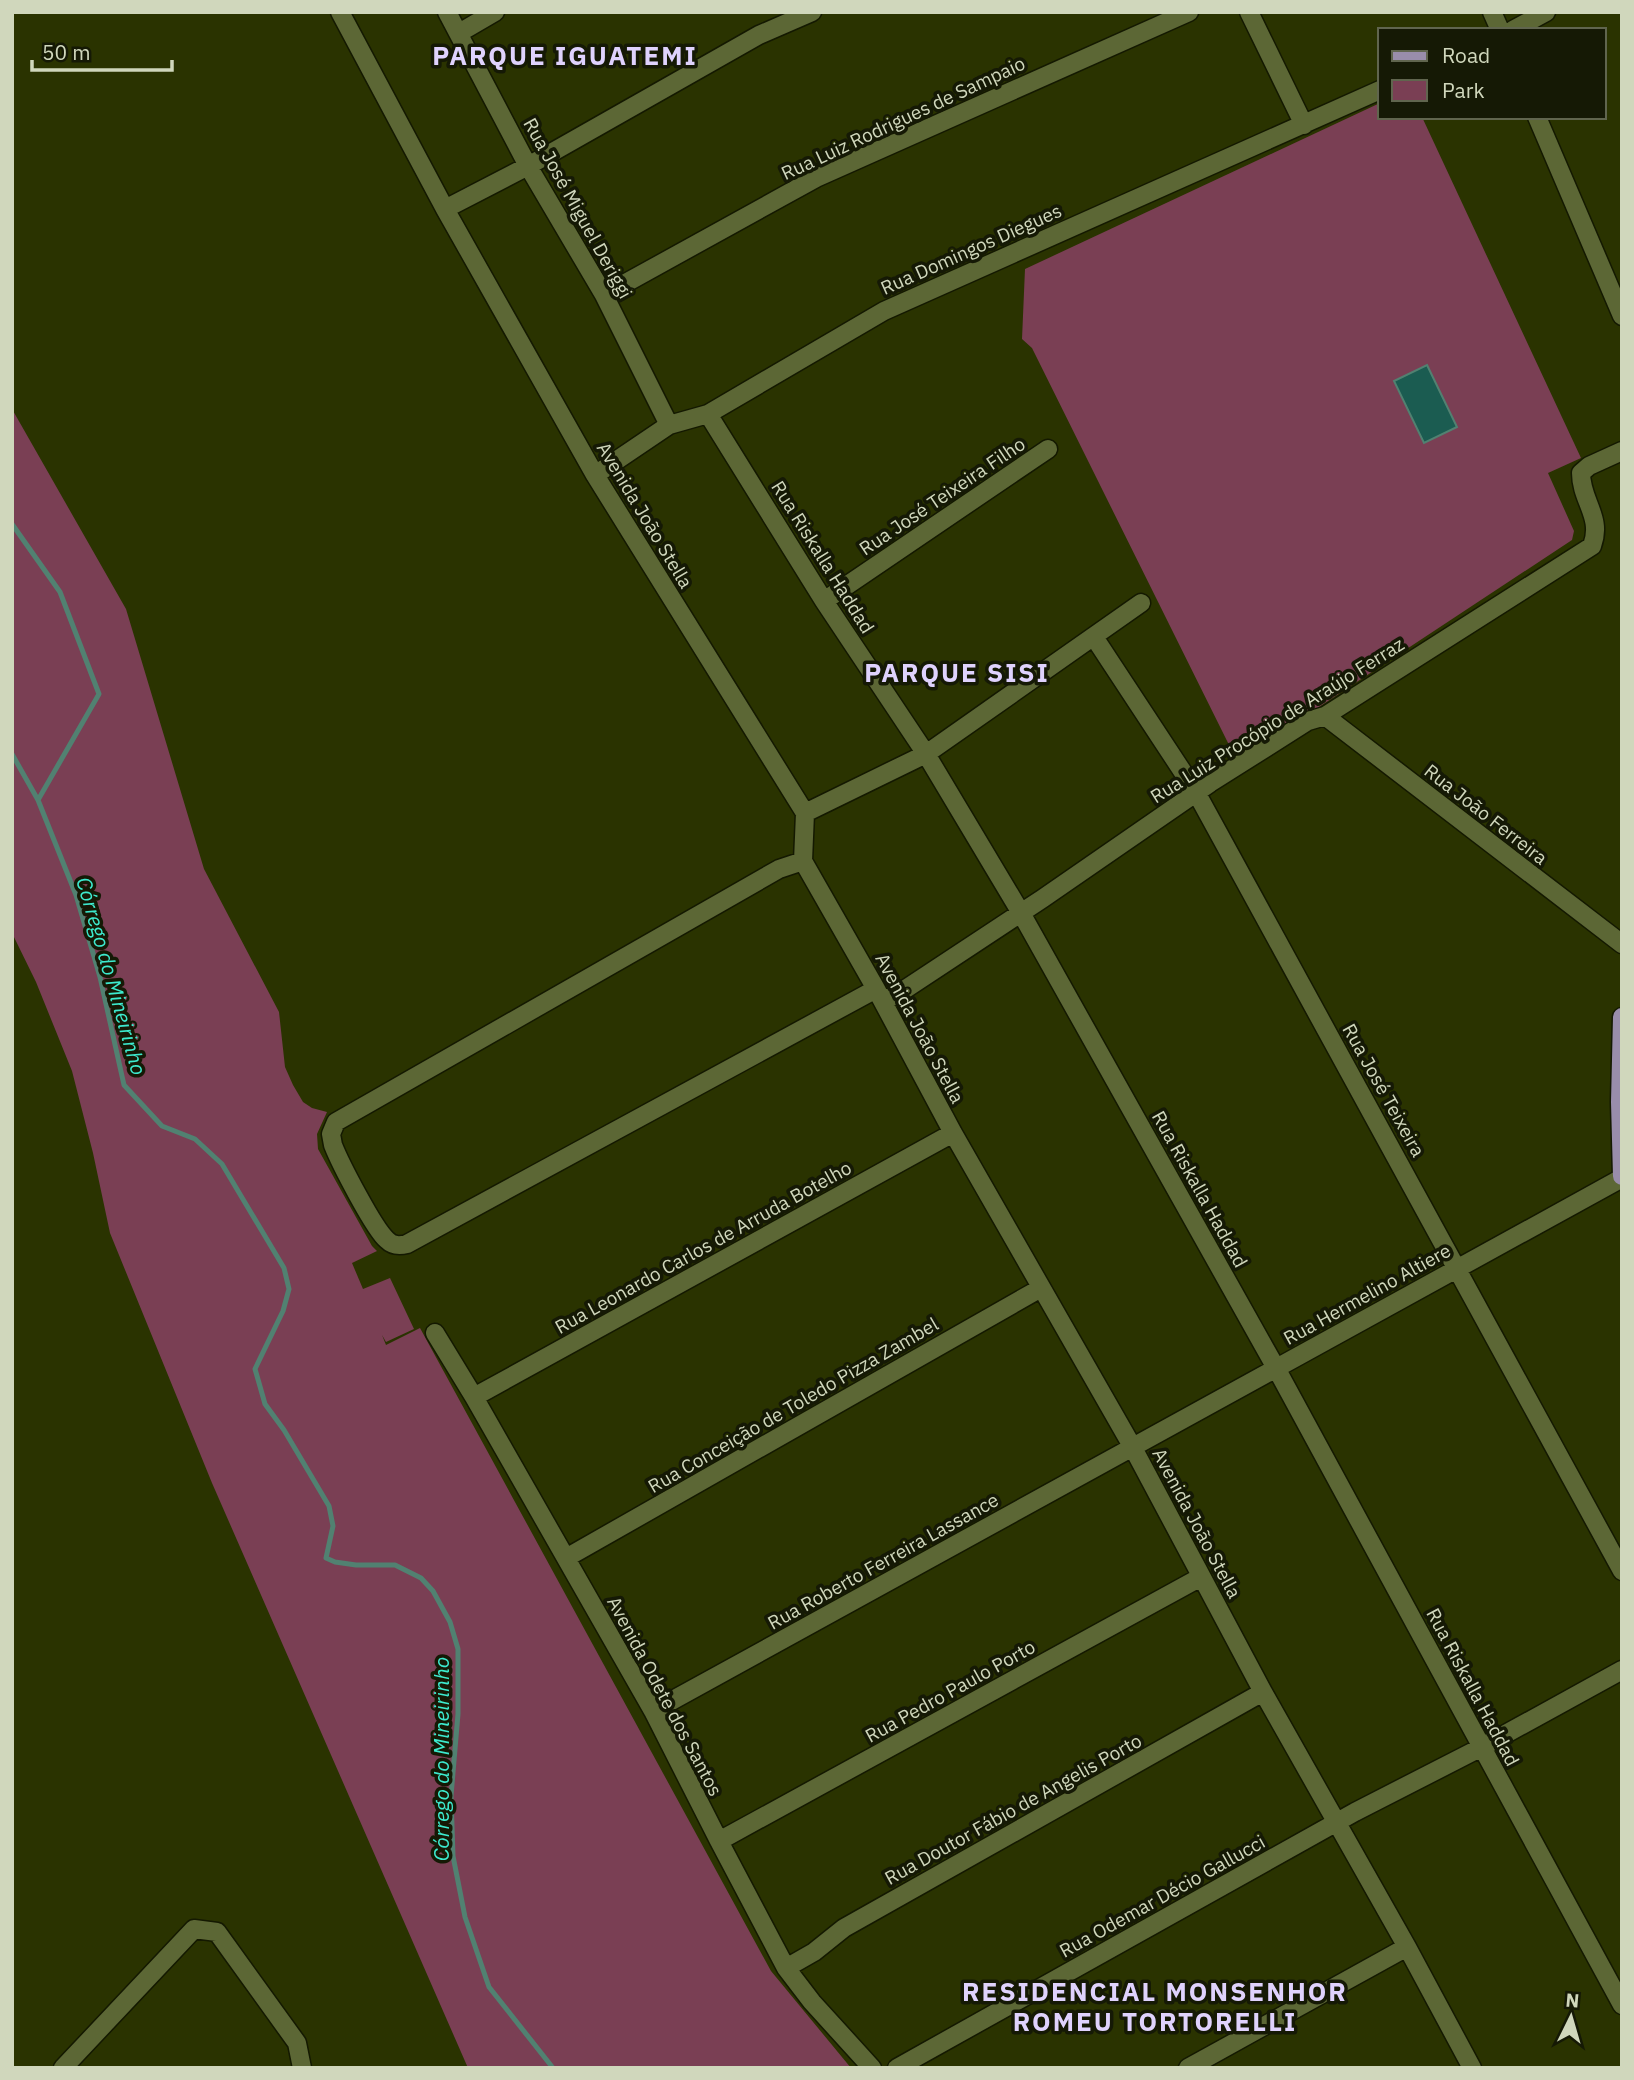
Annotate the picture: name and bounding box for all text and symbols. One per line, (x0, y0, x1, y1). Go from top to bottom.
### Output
scale bar (32, 28, 172, 72)
legend (1378, 28, 1606, 119)
text: 50 m (42, 38, 91, 66)
district label: PARQUE IGUATEMI (432, 38, 698, 72)
text: Road (1442, 41, 1490, 69)
street label: Rua Luiz Rodrigues de Sampaio (777, 51, 1029, 185)
text: Park (1442, 76, 1485, 104)
street label: Rua José Miguel Deriggi (518, 113, 638, 303)
street label: Rua Domingos Diegues (877, 198, 1065, 300)
street label: Rua José Teixeira Filho (854, 432, 1030, 560)
street label: Avenida João Stella (592, 437, 698, 593)
street label: Rua Riskalla Haddad (766, 476, 880, 638)
street label: Rua Luiz Procópio de Araújo Ferraz (1146, 632, 1409, 808)
district label: PARQUE SISI (864, 655, 1050, 689)
street label: Rua João Ferreira (1420, 758, 1552, 870)
water label: Córrego do Mineirinho (70, 874, 154, 1078)
street label: Avenida João Stella (870, 949, 970, 1107)
street label: Rua José Teixeira (1337, 1019, 1431, 1161)
street label: Rua Riskalla Haddad (1147, 1106, 1253, 1272)
street label: Rua Leonardo Carlos de Arruda Botelho (550, 1155, 856, 1339)
street label: Rua Hermelino Altiere (1279, 1238, 1455, 1350)
street label: Rua Conceição de Toledo Pizza Zambel (644, 1312, 942, 1498)
street label: Avenida João Stella (1147, 1444, 1247, 1602)
street label: Rua Roberto Ferreira Lassance (763, 1487, 1003, 1635)
street label: Avenida Odete dos Santos (602, 1592, 728, 1800)
street label: Rua Riskalla Haddad (1421, 1604, 1525, 1770)
street label: Rua Pedro Paulo Porto (861, 1634, 1039, 1748)
water label: Córrego do Mineirinho (427, 1657, 455, 1861)
street label: Rua Doutor Fábio de Angelis Porto (880, 1728, 1146, 1890)
street label: Rua Odemar Décio Gallucci (1055, 1829, 1269, 1963)
district label: RESIDENCIAL MONSENHOR ROMEU TORTORELLI (962, 1974, 1348, 2038)
north arrow (1536, 1982, 1606, 2052)
text: N (1565, 1988, 1580, 2013)

